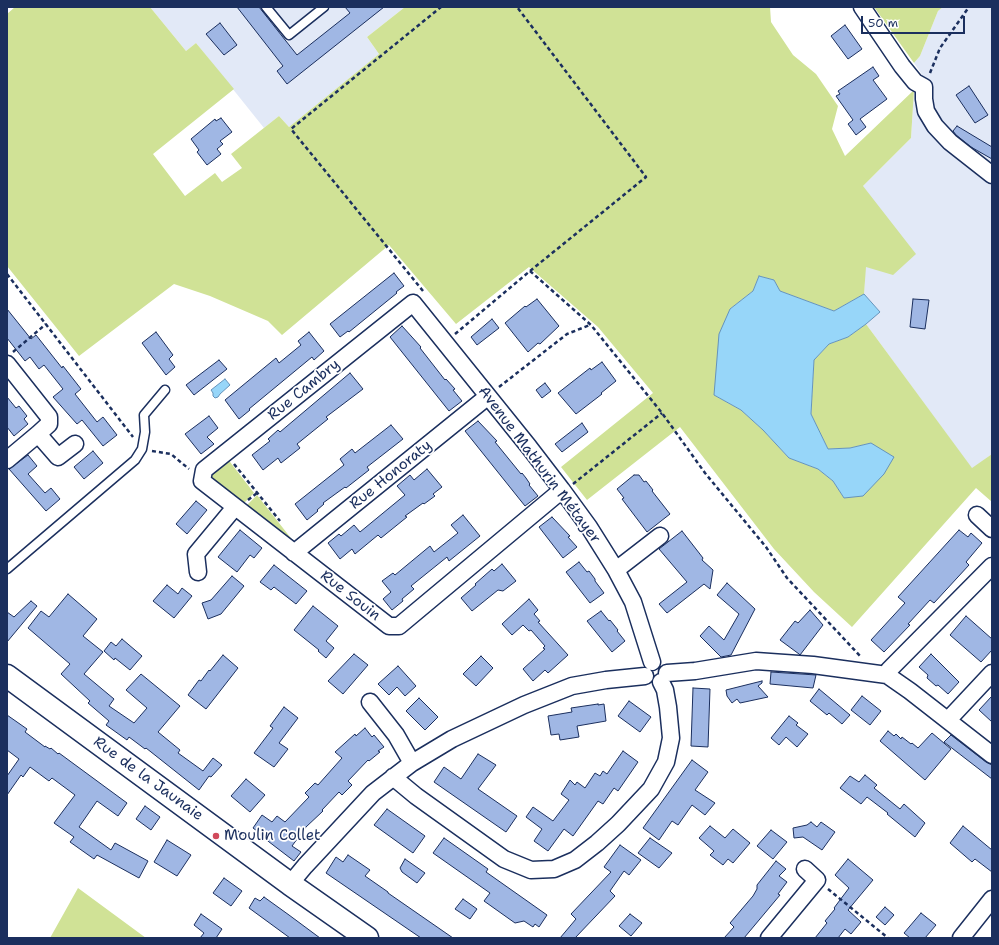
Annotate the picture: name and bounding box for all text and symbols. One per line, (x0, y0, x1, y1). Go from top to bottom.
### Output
scale bar (863, 8, 967, 34)
text: 50 m (868, 15, 898, 31)
street label: Rue Cambry (264, 355, 344, 425)
street label: Avenue Mathurin Métayer (474, 383, 604, 547)
street label: Rue Honoraty (346, 436, 436, 514)
street label: Rue Souin (316, 567, 384, 625)
street label: Rue de la Jaunaie (90, 733, 206, 825)
place label: Moulin Collet (224, 827, 321, 845)
marker: Moulin Collet (211, 831, 221, 841)

